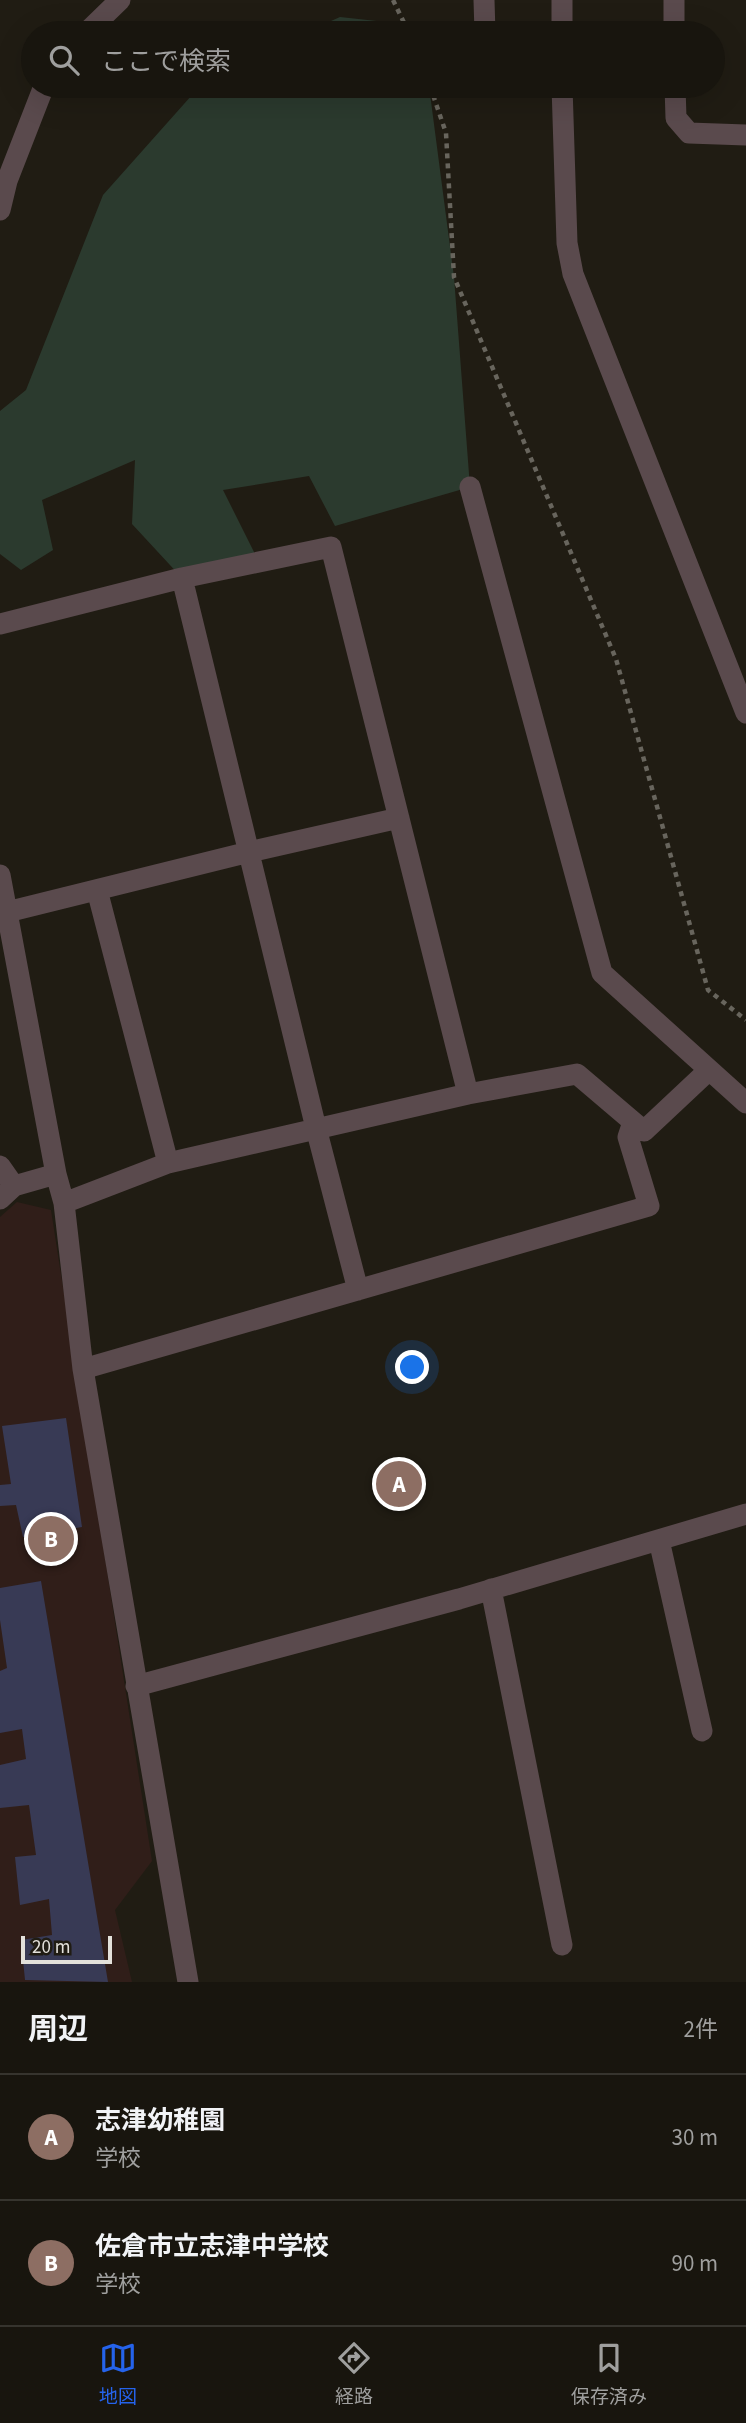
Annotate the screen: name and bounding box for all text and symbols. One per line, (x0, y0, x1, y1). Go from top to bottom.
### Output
search box (21, 21, 725, 98)
icon: search (45, 41, 83, 79)
text: ここで検索 (101, 43, 231, 80)
your location (395, 1350, 429, 1384)
pin: A (376, 1458, 422, 1510)
pin: B (28, 1513, 74, 1565)
scale bar (21, 1933, 112, 1965)
text: 20 m (32, 1934, 70, 1961)
text: 周辺 (28, 2008, 88, 2051)
text: 2件 (684, 2013, 718, 2046)
text: 志津幼稚園 (95, 2102, 225, 2139)
text: A (44, 2121, 58, 2154)
text: 30 m (671, 2121, 718, 2154)
text: 学校 (95, 2142, 141, 2175)
text: 佐倉市立志津中学校 (95, 2228, 329, 2265)
text: B (44, 2247, 58, 2280)
text: 90 m (671, 2247, 718, 2280)
text: 学校 (95, 2268, 141, 2301)
tab: 地図 (99, 2339, 137, 2411)
tab: 経路 (335, 2339, 373, 2411)
tab: 保存済み (571, 2339, 647, 2411)

